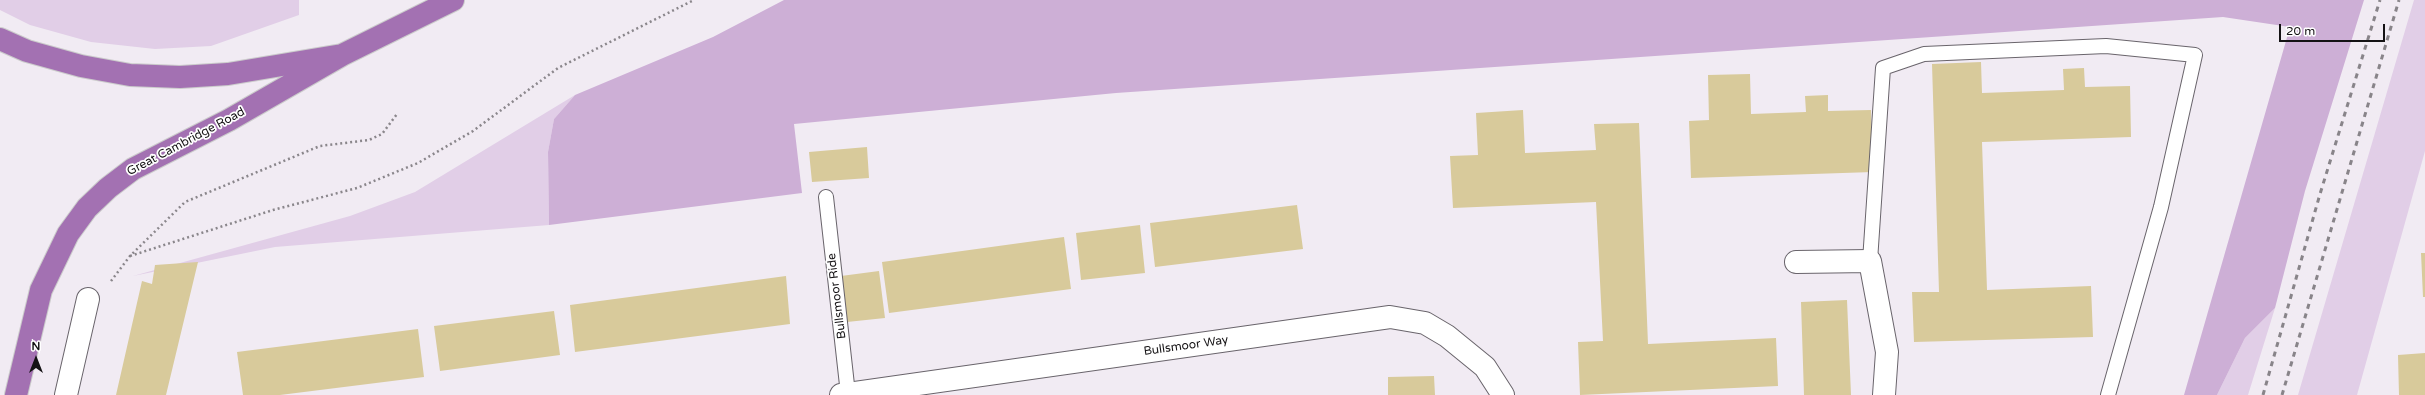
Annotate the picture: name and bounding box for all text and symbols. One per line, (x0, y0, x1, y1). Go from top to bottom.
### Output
scale bar (2281, 16, 2387, 42)
text: 20 m (2286, 24, 2315, 38)
street label: Great Cambridge Road (125, 105, 247, 179)
street label: Bullsmoor Ride (825, 252, 849, 340)
street label: Bullsmoor Way (1143, 333, 1229, 359)
north arrow (16, 339, 56, 379)
text: N (32, 340, 40, 353)

